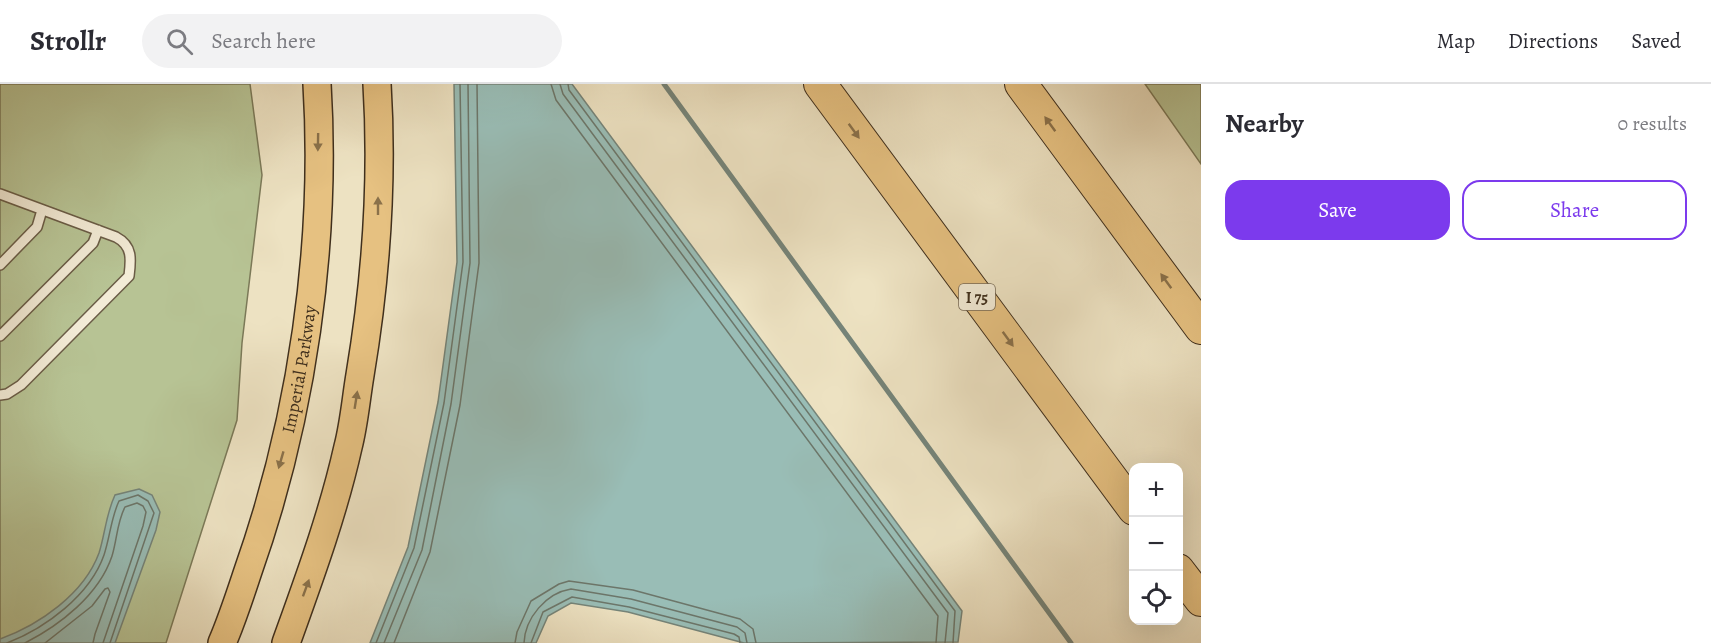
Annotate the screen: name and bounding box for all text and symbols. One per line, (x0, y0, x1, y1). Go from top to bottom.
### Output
search box (142, 14, 562, 68)
text: Strollr (30, 22, 106, 60)
icon: search (163, 25, 196, 58)
text: Search here (211, 26, 316, 56)
text: Map (1437, 27, 1475, 55)
text: Directions (1508, 27, 1598, 55)
text: Saved (1631, 27, 1681, 55)
text: Nearby (1225, 106, 1304, 141)
text: 0 results (1618, 110, 1687, 137)
one-way arrow (1045, 117, 1057, 132)
one-way arrow (848, 124, 860, 139)
one-way arrow (313, 133, 323, 152)
button: Save (1225, 180, 1450, 240)
button: Share (1462, 180, 1687, 240)
one-way arrow (373, 197, 383, 216)
one-way arrow (1160, 273, 1172, 289)
road number: I 75 (959, 284, 995, 310)
street label: Imperial Parkway (276, 303, 322, 436)
one-way arrow (1001, 331, 1013, 346)
one-way arrow (352, 390, 361, 409)
one-way arrow (276, 452, 285, 470)
map controls (1129, 463, 1183, 625)
button: + (1129, 463, 1183, 517)
button: − (1129, 517, 1183, 571)
button: locate (1129, 571, 1183, 625)
one-way arrow (301, 579, 311, 597)

